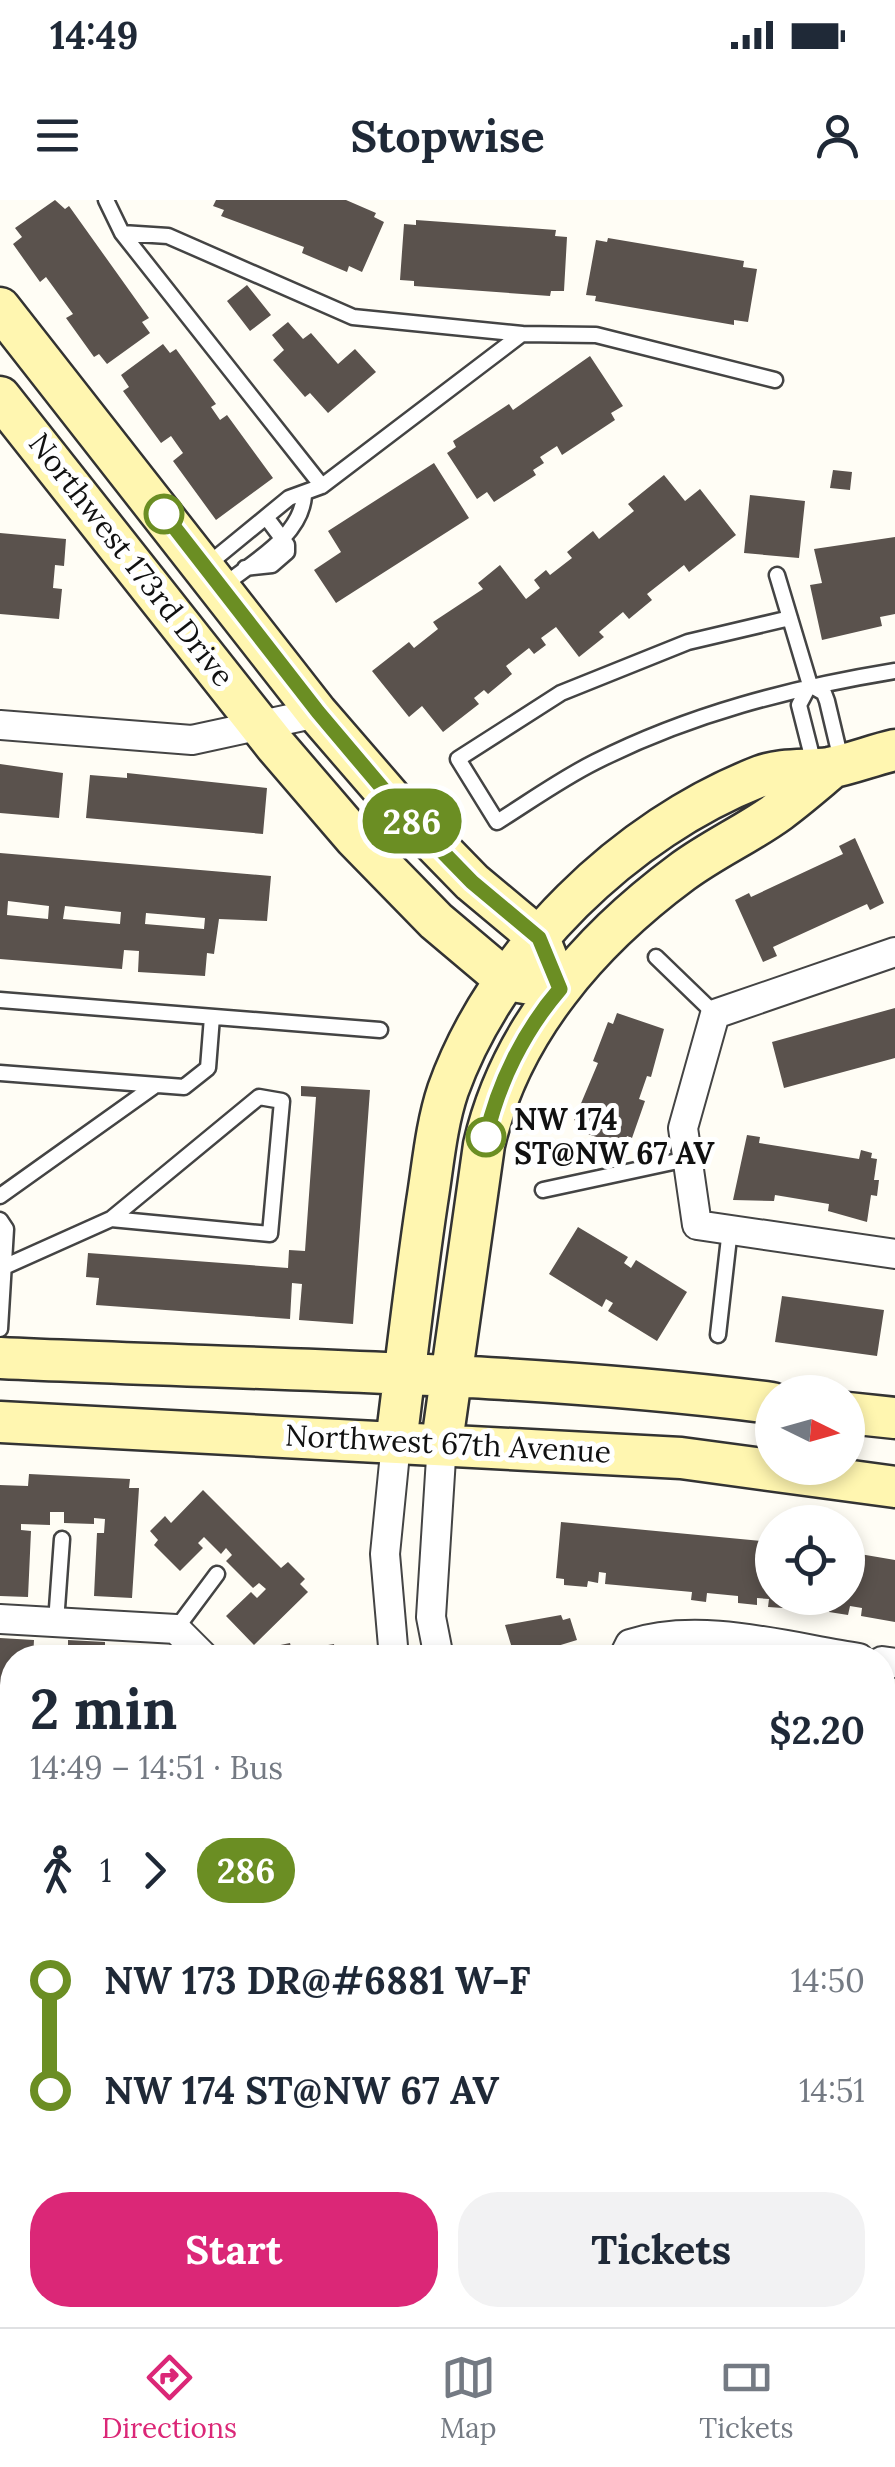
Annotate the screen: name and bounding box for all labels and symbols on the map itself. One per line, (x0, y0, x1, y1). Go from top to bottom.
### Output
street label: Northwest 173rd Drive (21, 425, 243, 694)
unlabelled marker (145, 495, 183, 533)
line badge: 286 (354, 788, 470, 854)
place label: NW 174 ST@NW 67 AV (514, 1100, 715, 1172)
marker: NW 174 ST@NW 67 AV (467, 1118, 505, 1156)
north arrow (755, 1375, 865, 1485)
street label: Northwest 67th Avenue (284, 1415, 612, 1471)

